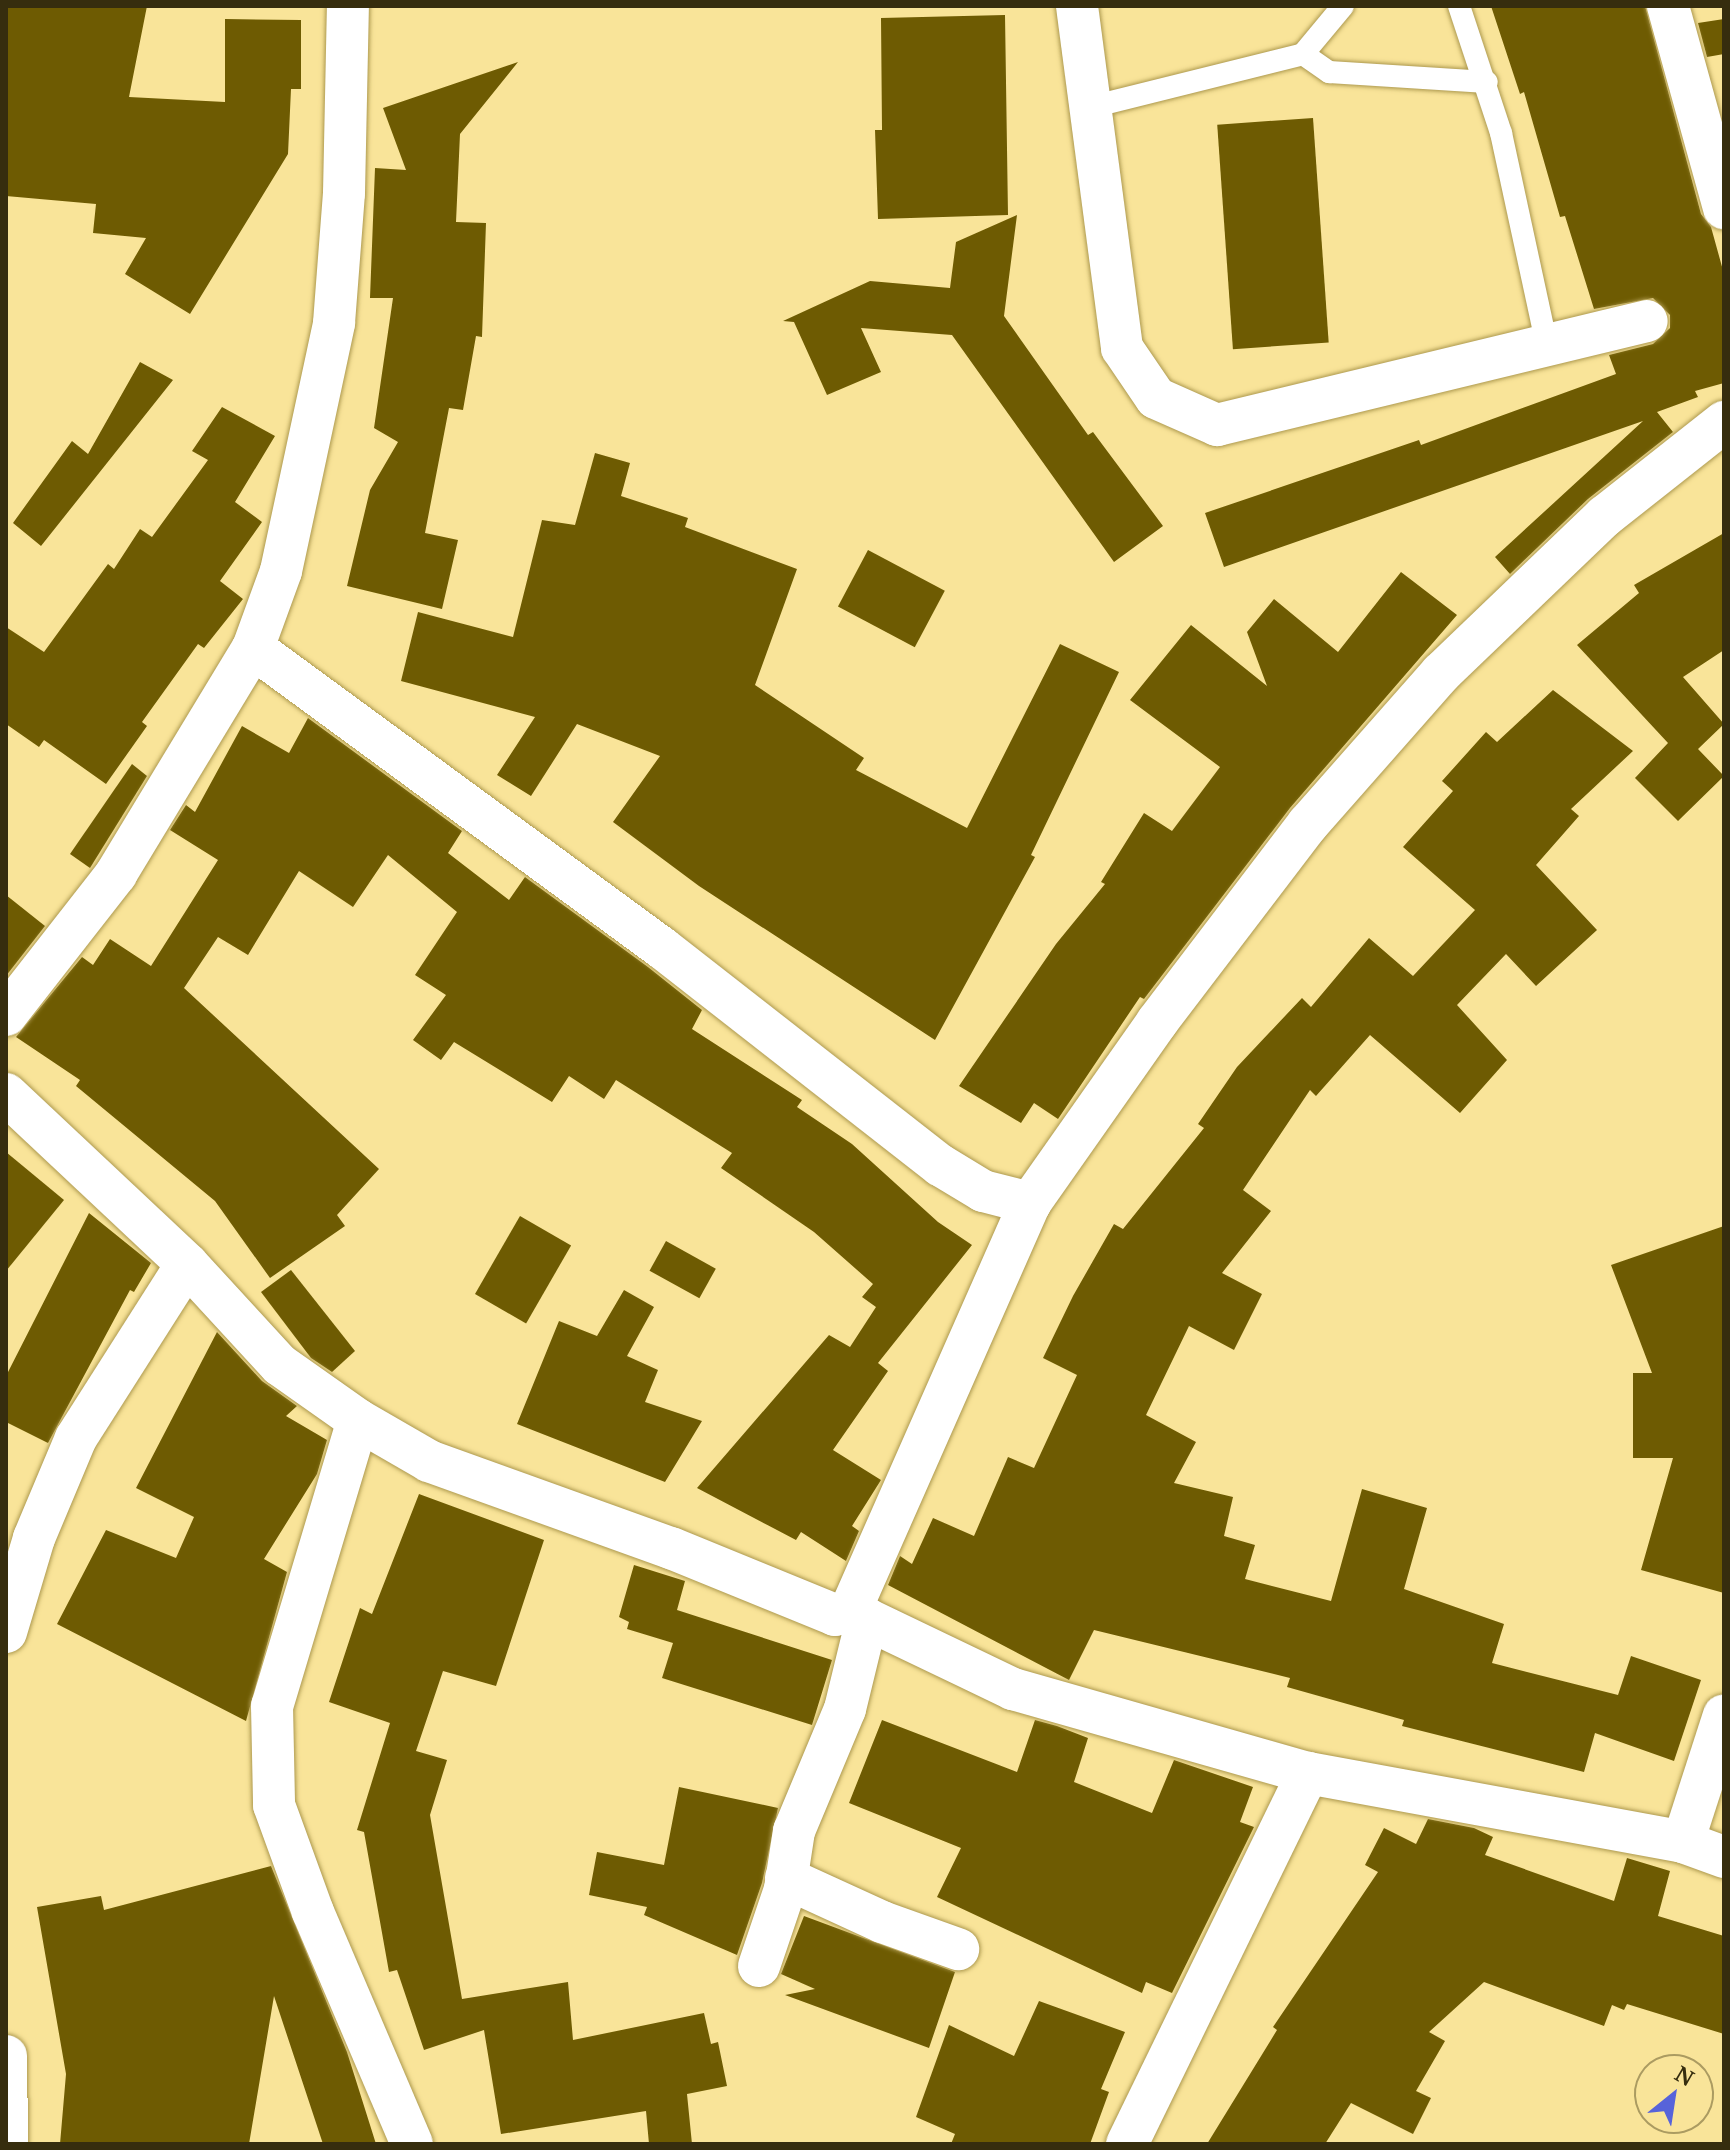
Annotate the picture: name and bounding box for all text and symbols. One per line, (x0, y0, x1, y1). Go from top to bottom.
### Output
north arrow (1634, 2054, 1714, 2134)
text: N (1670, 2058, 1700, 2092)

